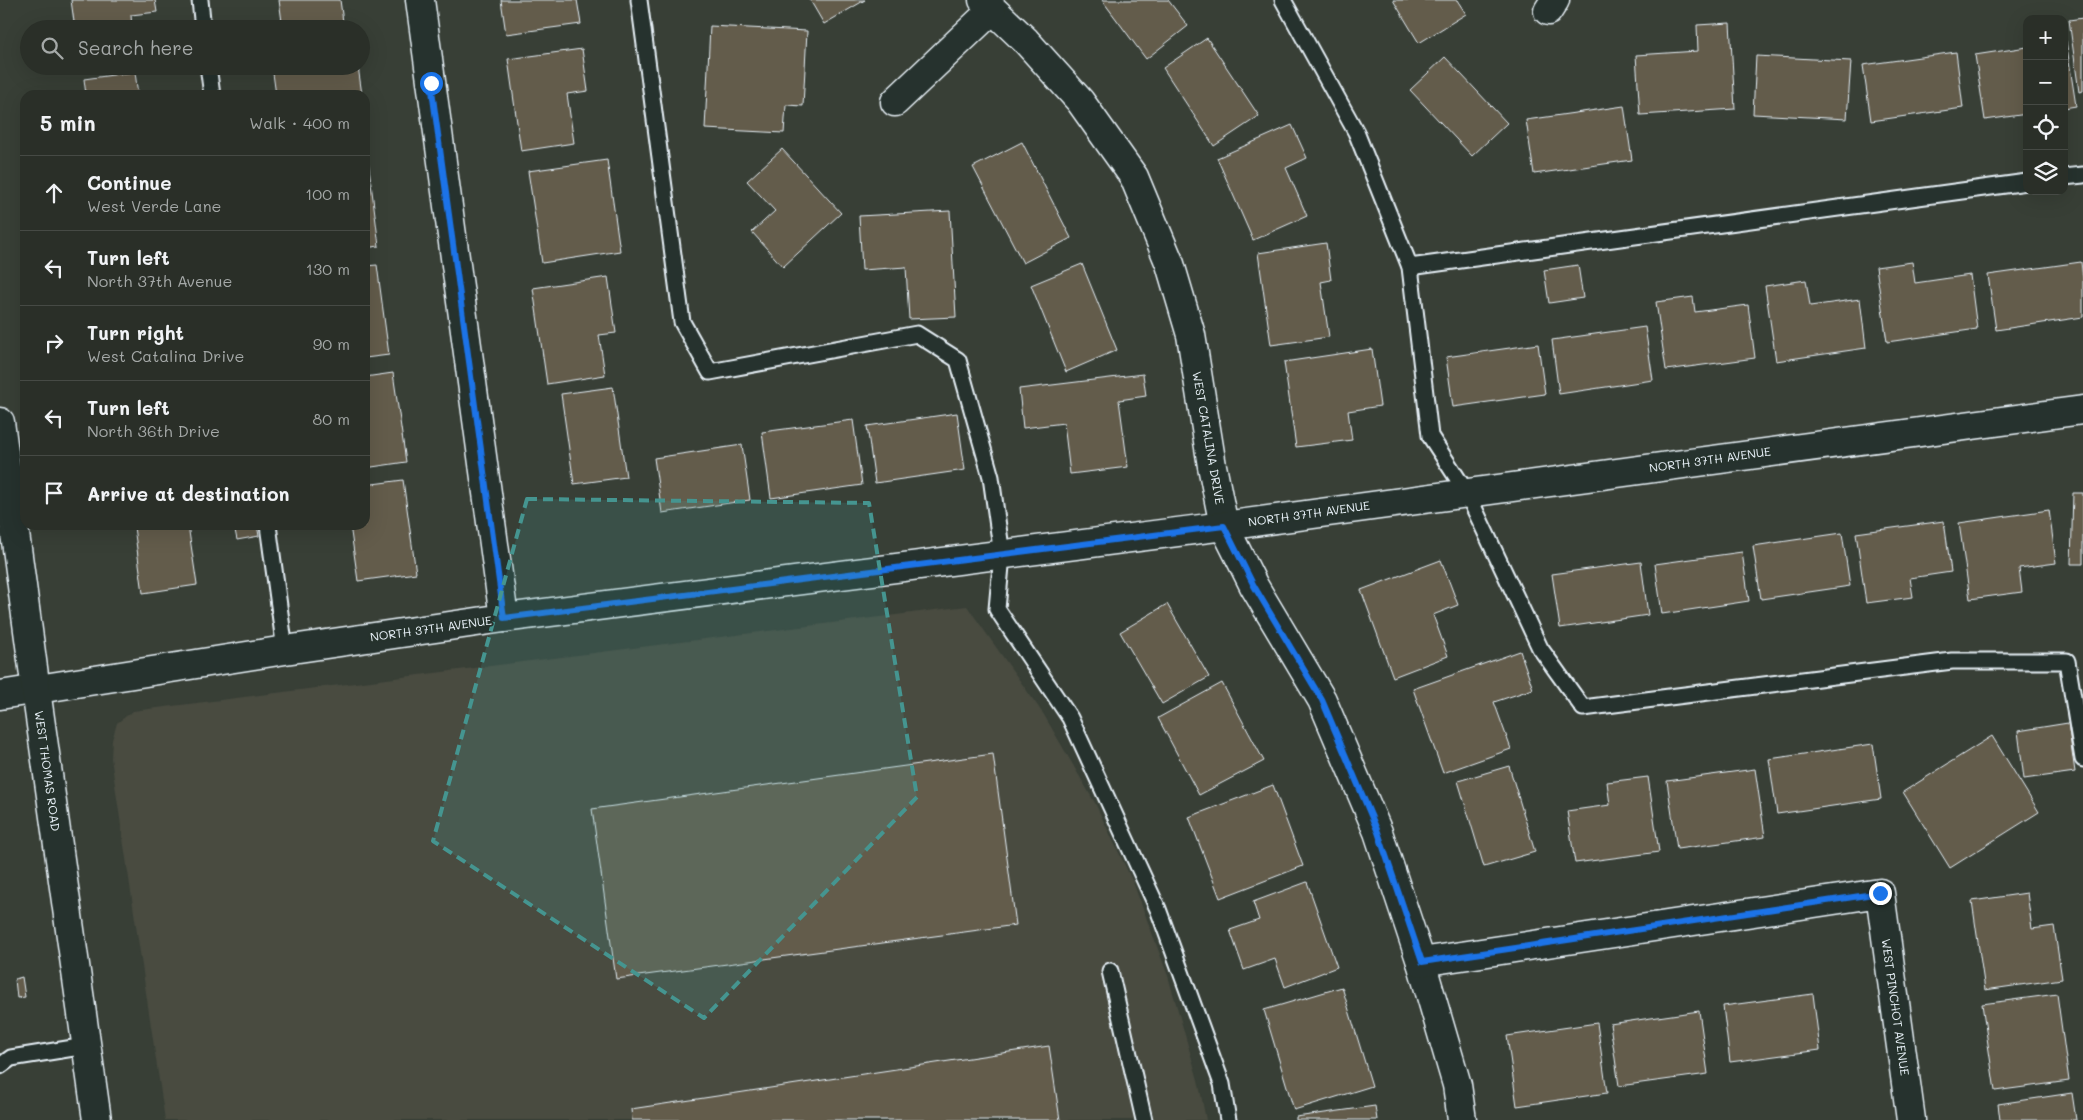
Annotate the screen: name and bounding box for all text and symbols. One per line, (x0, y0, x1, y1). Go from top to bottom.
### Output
map controls (2023, 15, 2068, 195)
button: + (2023, 15, 2068, 60)
search box (20, 20, 370, 75)
icon: search (38, 34, 66, 62)
text: Search here (78, 35, 194, 60)
button: − (2023, 60, 2068, 105)
route start (420, 72, 443, 95)
button: locate (2023, 105, 2068, 150)
text: 5 min (40, 109, 96, 136)
text: Walk · 400 m (249, 112, 350, 133)
button: layers (2023, 150, 2068, 195)
text: Continue (87, 170, 172, 195)
icon: ahead (40, 179, 68, 207)
text: 100 m (305, 183, 350, 204)
text: West Verde Lane (87, 195, 221, 216)
text: Turn left (87, 245, 170, 270)
icon: left (40, 254, 68, 282)
text: 130 m (306, 258, 350, 279)
text: North 37th Avenue (87, 270, 232, 291)
text: Turn right (87, 320, 184, 345)
icon: right (40, 329, 68, 357)
text: 90 m (313, 333, 350, 354)
text: West Catalina Drive (87, 345, 244, 366)
street label: WEST CATALINA DRIVE (1189, 370, 1229, 506)
text: Turn left (87, 395, 170, 420)
icon: left (40, 404, 68, 432)
text: 80 m (313, 408, 350, 429)
text: North 36th Drive (87, 420, 220, 441)
street label: NORTH 37TH AVENUE (1648, 443, 1772, 475)
icon: arrive (40, 479, 68, 507)
text: Arrive at destination (87, 481, 290, 506)
street label: NORTH 37TH AVENUE (1247, 497, 1371, 529)
street label: NORTH 37TH AVENUE (369, 612, 493, 644)
street label: WEST THOMAS ROAD (32, 710, 64, 832)
route end (1869, 882, 1892, 905)
street label: WEST PINCHOT AVENUE (1878, 937, 1914, 1076)

